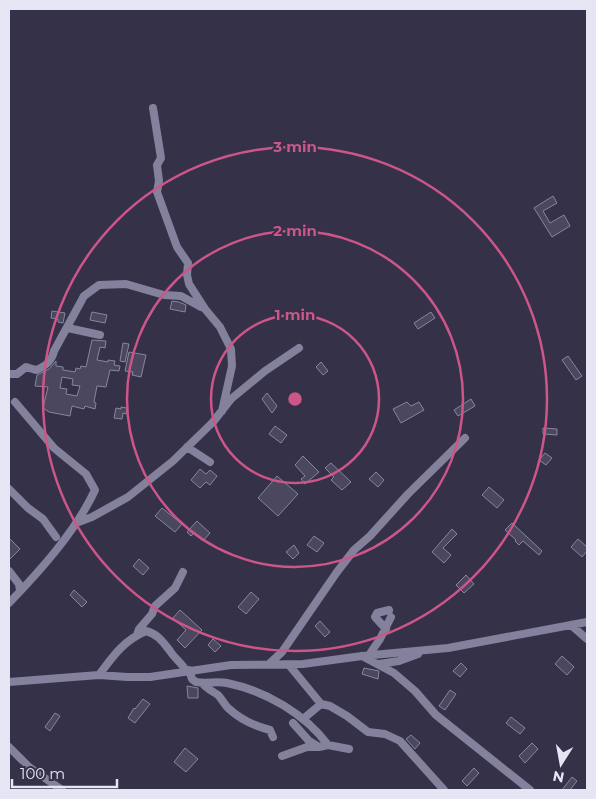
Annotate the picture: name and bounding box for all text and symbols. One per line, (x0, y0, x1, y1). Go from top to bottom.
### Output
text: 3 min (272, 137, 317, 156)
text: 2 min (273, 221, 317, 240)
text: 1 min (275, 305, 315, 324)
centre of rings (286, 390, 304, 408)
north arrow (536, 739, 586, 789)
scale bar (12, 756, 118, 788)
text: 100 m (20, 764, 65, 783)
text: N (551, 767, 566, 787)

